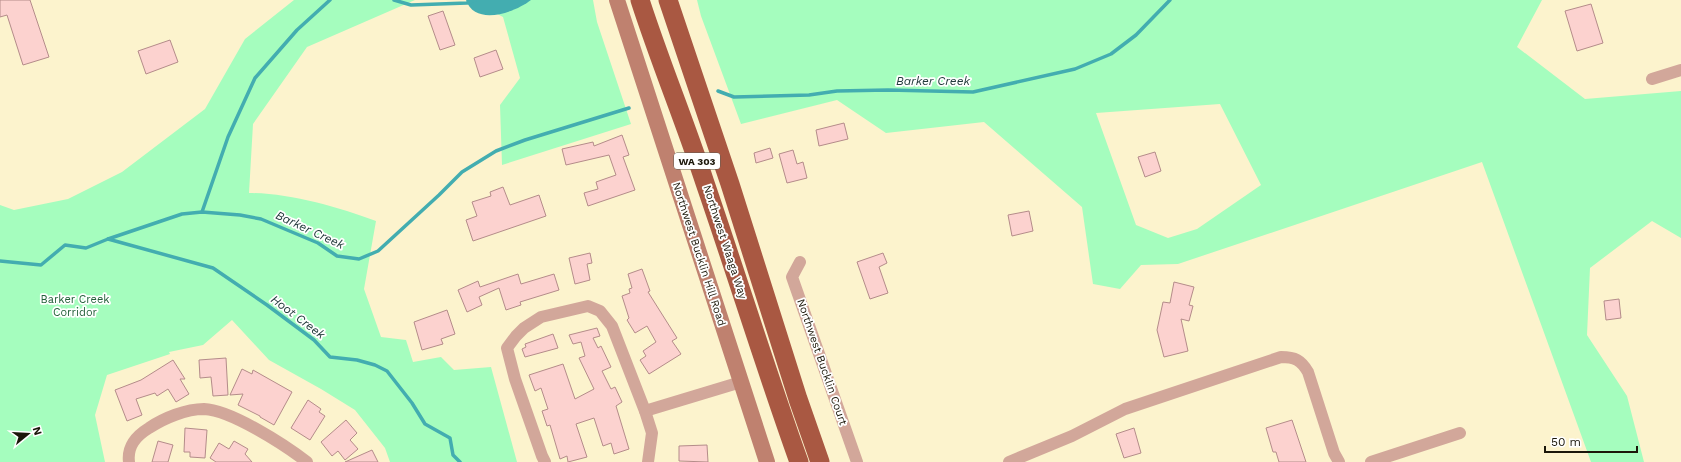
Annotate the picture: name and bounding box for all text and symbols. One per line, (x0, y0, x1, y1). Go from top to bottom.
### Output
water label: Barker Creek (896, 74, 971, 88)
road number: WA 303 (674, 153, 720, 169)
street label: Northwest Bucklin Hill Road (670, 180, 728, 328)
street label: Northwest Waaga Way (700, 183, 750, 301)
water label: Barker Creek (273, 208, 347, 252)
water label: Hoot Creek (268, 292, 328, 342)
park label: Barker Creek Corridor (40, 293, 110, 319)
street label: Northwest Bucklin Court (794, 297, 850, 427)
north arrow (8, 414, 48, 454)
text: N (30, 425, 44, 437)
scale bar (1545, 428, 1637, 454)
text: 50 m (1551, 435, 1581, 449)

